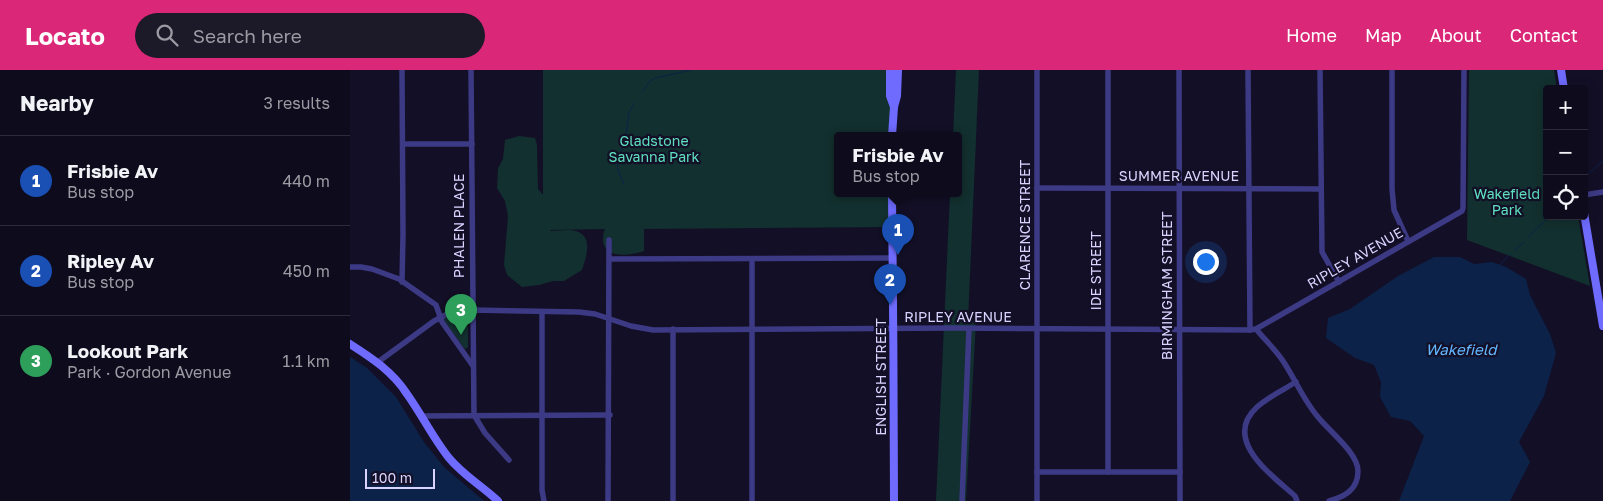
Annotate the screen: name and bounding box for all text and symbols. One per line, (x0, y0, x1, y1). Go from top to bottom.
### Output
search box (135, 13, 485, 58)
text: Locato (25, 21, 105, 50)
icon: search (153, 21, 181, 49)
text: Search here (193, 24, 302, 47)
text: Home (1286, 24, 1337, 46)
text: Map (1365, 24, 1402, 46)
text: About (1430, 24, 1482, 46)
text: Contact (1510, 24, 1578, 46)
map controls (1543, 85, 1588, 220)
button: + (1543, 85, 1588, 130)
text: Nearby (20, 90, 94, 116)
text: 3 results (263, 93, 330, 113)
button: − (1543, 130, 1588, 175)
park label: Gladstone Savanna Park (609, 132, 700, 165)
popup (834, 132, 962, 197)
text: Frisbie Av (852, 143, 944, 166)
text: Frisbie Av (67, 159, 158, 182)
street label: CLARENCE STREET (1016, 159, 1033, 290)
text: Bus stop (852, 166, 920, 186)
street label: SUMMER AVENUE (1119, 167, 1239, 184)
text: 1 (32, 171, 40, 191)
text: 440 m (282, 171, 330, 191)
street label: PHALEN PLACE (450, 174, 467, 278)
button: locate (1543, 175, 1588, 220)
text: Bus stop (67, 182, 134, 202)
park label: Wakefield Park (1474, 185, 1540, 218)
street label: BIRMINGHAM STREET (1158, 211, 1175, 360)
pin: 1 (882, 214, 914, 255)
street label: RIPLEY AVENUE (1304, 223, 1406, 292)
street label: IDE STREET (1087, 231, 1104, 311)
text: Ripley Av (67, 249, 154, 272)
your location (1193, 249, 1219, 275)
text: 2 (31, 261, 41, 281)
text: 450 m (283, 261, 330, 281)
pin: 2 (874, 264, 906, 305)
text: Bus stop (67, 272, 134, 292)
pin: 3 (445, 294, 477, 335)
street label: RIPLEY AVENUE (904, 308, 1012, 325)
street label: ENGLISH STREET (872, 318, 889, 436)
text: Lookout Park (67, 339, 188, 362)
water label: Wakefield (1425, 340, 1498, 358)
text: 3 (31, 351, 41, 371)
text: 1.1 km (282, 351, 330, 371)
text: Park · Gordon Avenue (67, 362, 231, 382)
scale bar (365, 466, 435, 489)
text: 100 m (372, 469, 412, 486)

